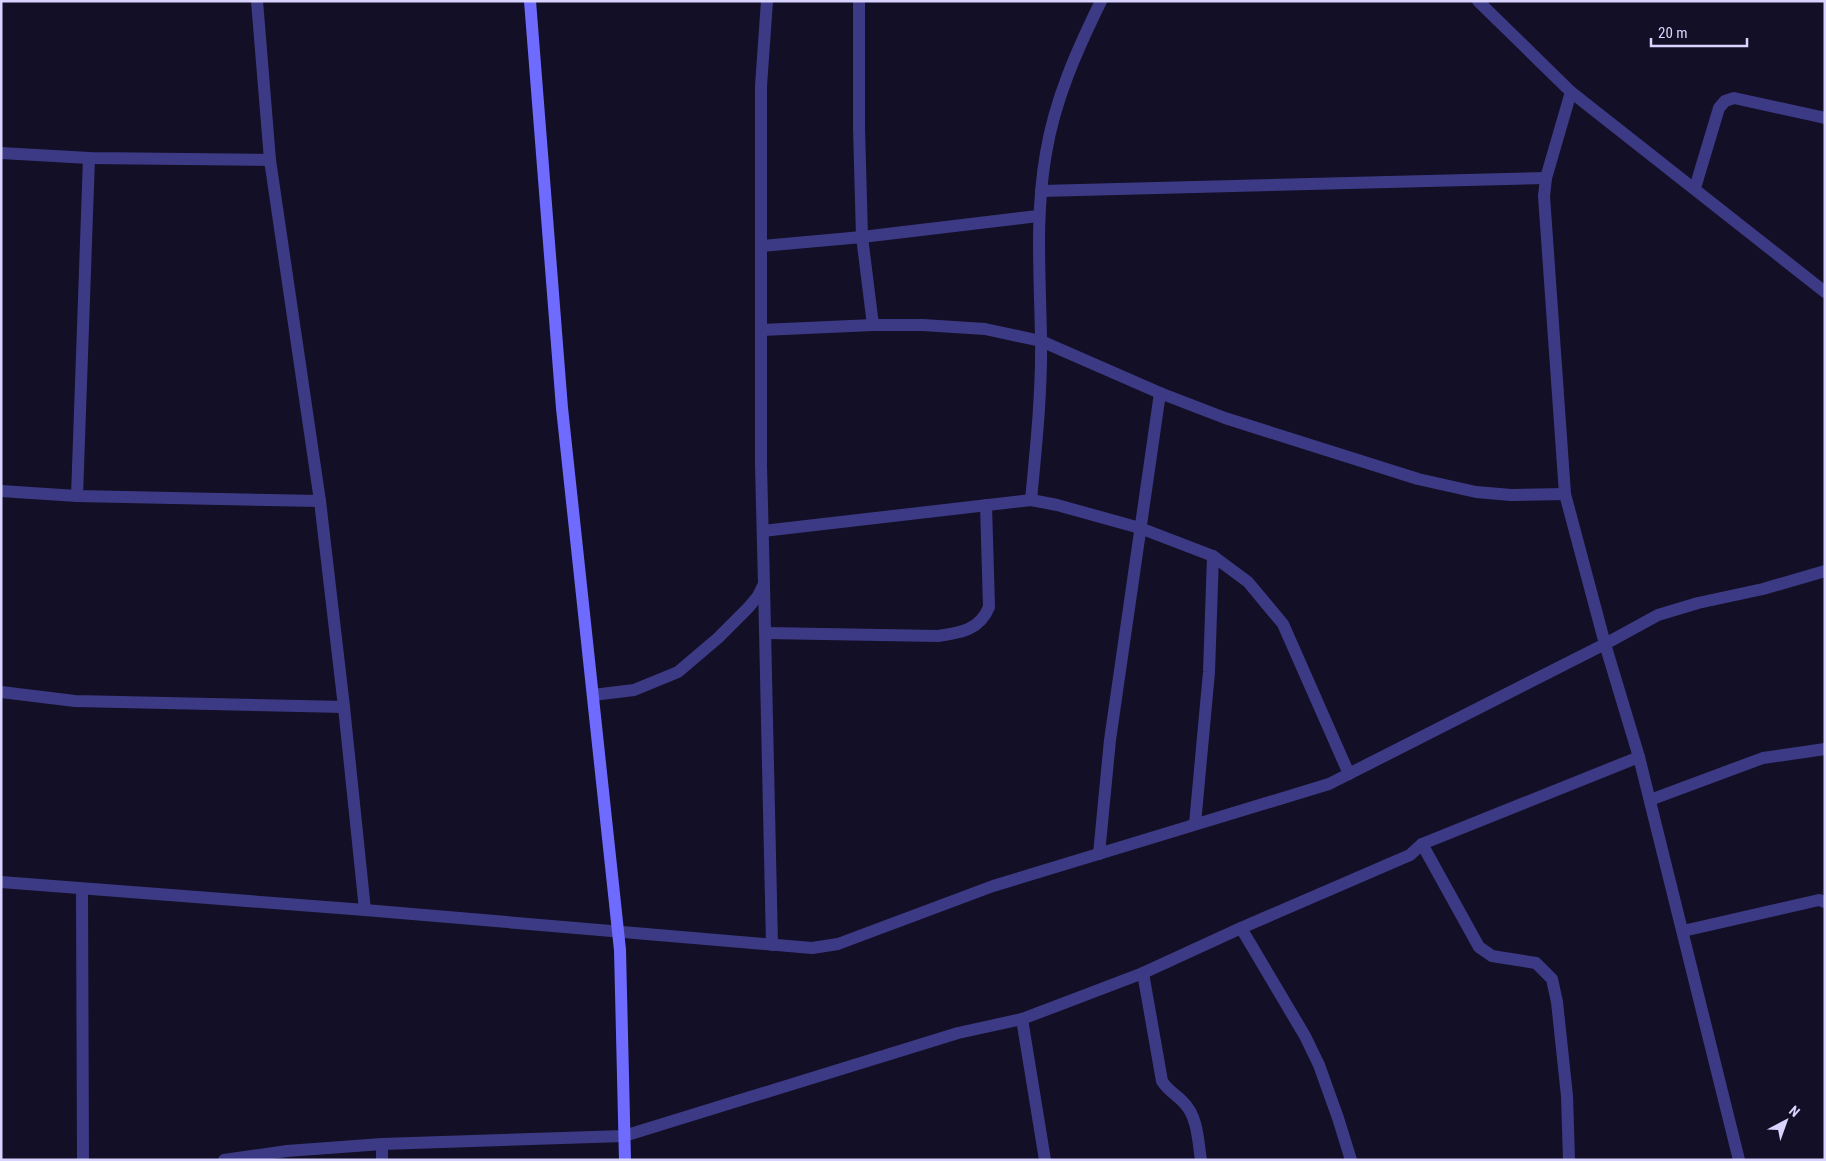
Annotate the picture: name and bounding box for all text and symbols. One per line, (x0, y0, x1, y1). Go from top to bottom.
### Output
scale bar (1651, 15, 1747, 47)
text: 20 m (1658, 24, 1688, 42)
north arrow (1761, 1096, 1811, 1146)
text: N (1786, 1102, 1803, 1120)

